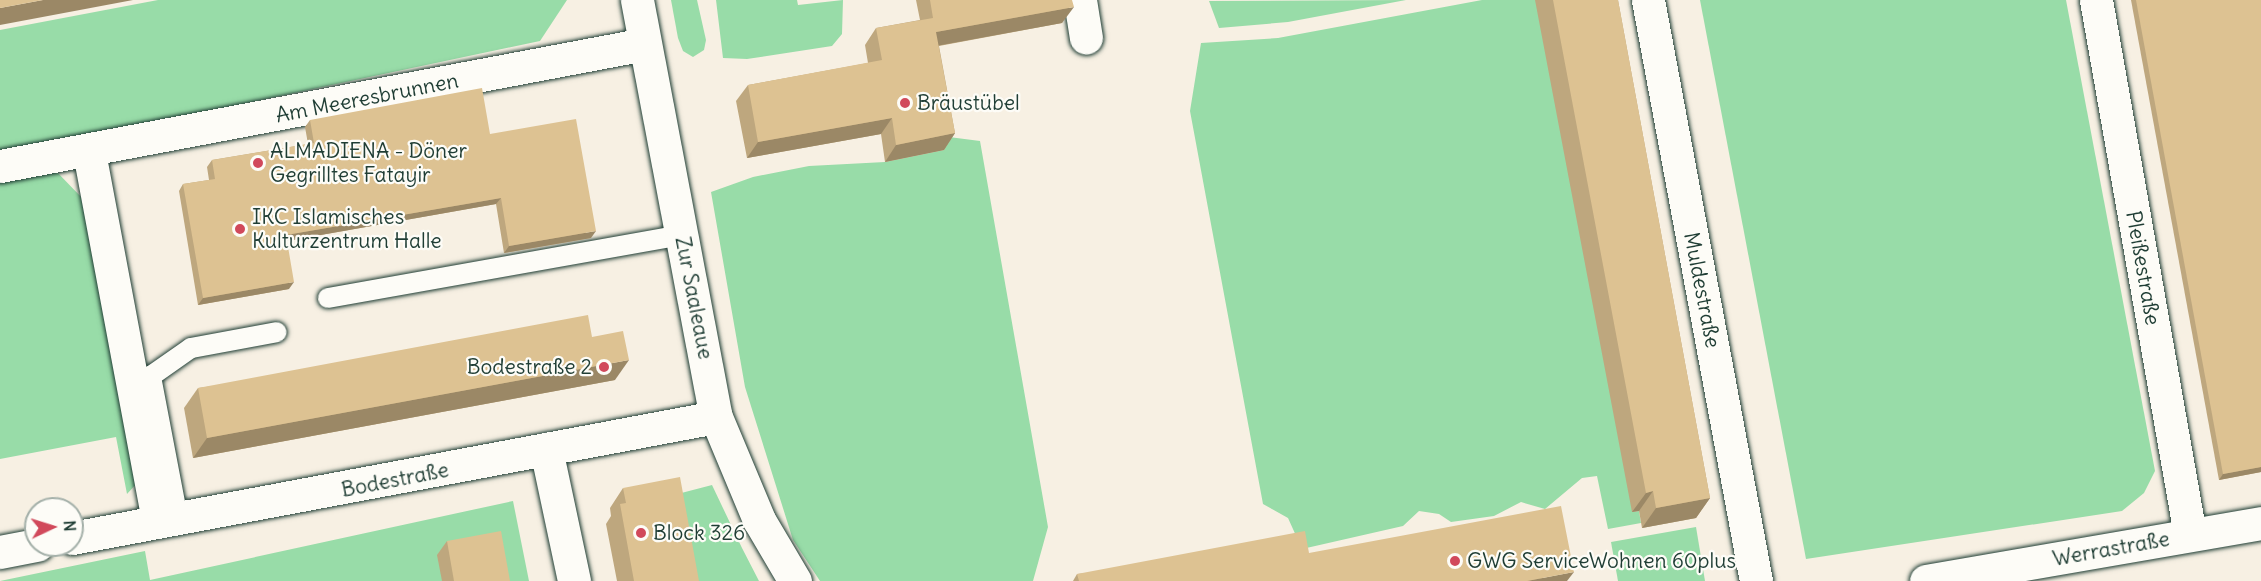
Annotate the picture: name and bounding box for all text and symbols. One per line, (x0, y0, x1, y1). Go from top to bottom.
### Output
street label: Am Meeresbrunnen (274, 68, 460, 128)
place label: Bräustübel (917, 90, 1020, 116)
marker: Bräustübel (898, 96, 912, 110)
place label: ALMADIENA - Döner Gegrilltes Fatayir (270, 138, 467, 188)
marker: ALMADIENA - Döner Gegrilltes Fatayir (251, 156, 265, 170)
place label: IKC Islamisches Kulturzentrum Halle (252, 204, 442, 254)
street label: Pleißestraße (2121, 209, 2165, 327)
marker: IKC Islamisches Kulturzentrum Halle (233, 222, 247, 236)
street label: Muldestraße (1678, 230, 1726, 350)
street label: Zur Saaleaue (670, 235, 718, 361)
place label: Bodestraße 2 (467, 354, 592, 380)
marker: Bodestraße 2 (597, 360, 611, 374)
street label: Bodestraße (339, 457, 451, 503)
north arrow (24, 497, 84, 557)
text: N (60, 520, 80, 532)
place label: Block 326 (653, 520, 745, 546)
marker: Block 326 (634, 526, 648, 540)
street label: Werrastraße (2051, 526, 2171, 572)
place label: GWG ServiceWohnen 60plus (1467, 548, 1736, 574)
marker: GWG ServiceWohnen 60plus (1448, 554, 1462, 568)

